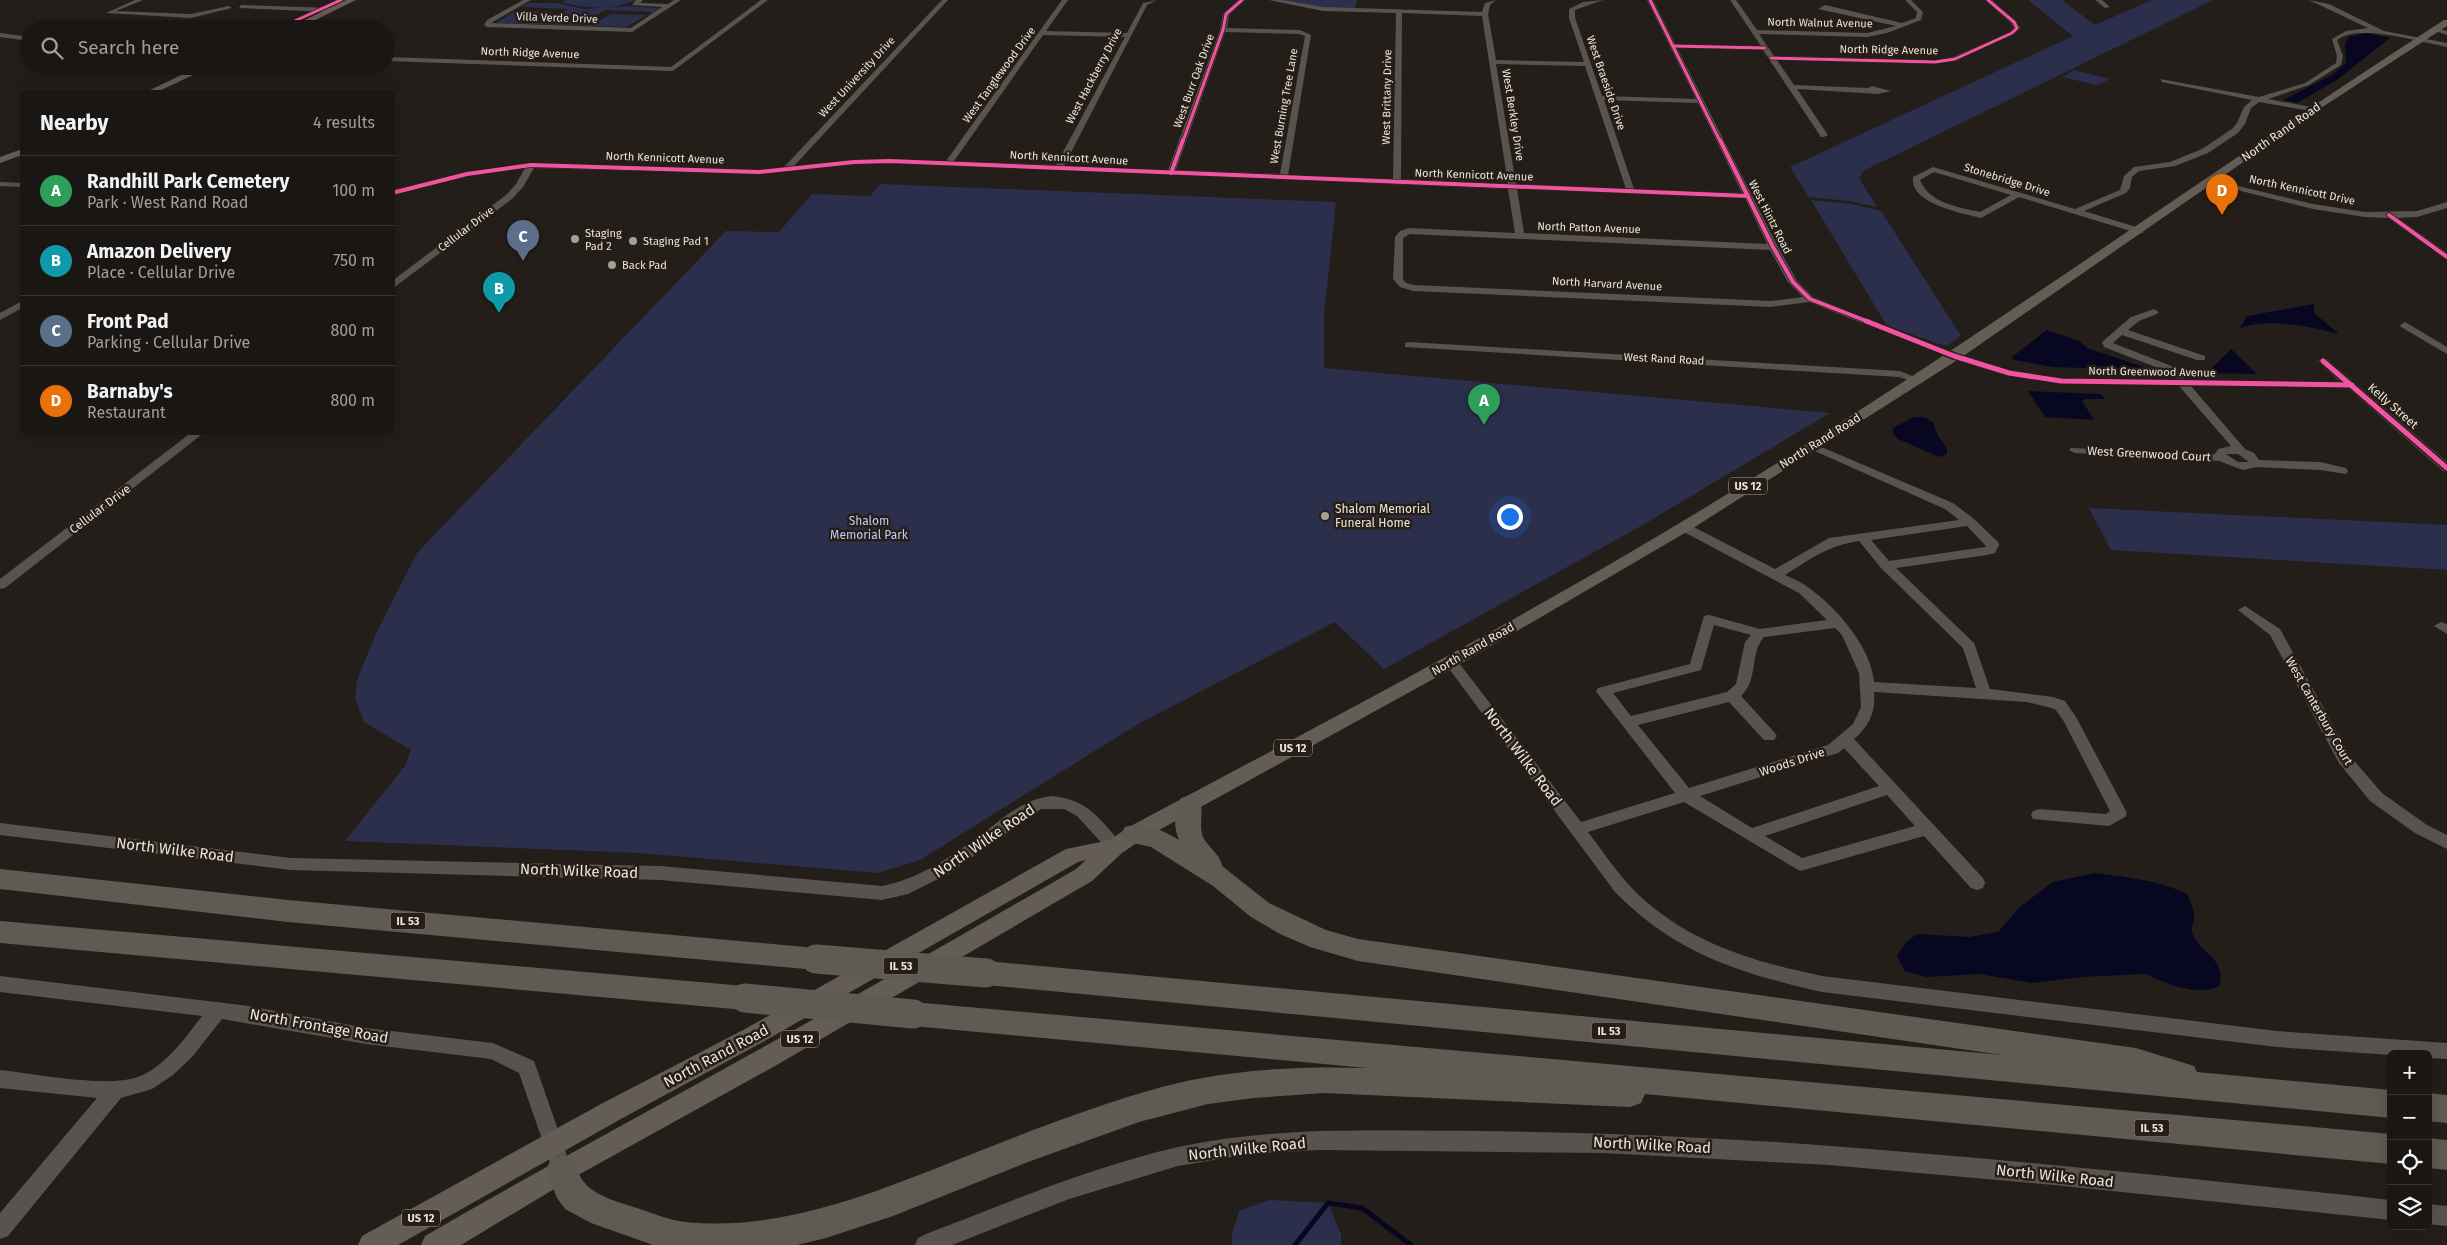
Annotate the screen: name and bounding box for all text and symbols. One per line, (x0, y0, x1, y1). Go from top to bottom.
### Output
street label: Villa Verde Drive (516, 10, 598, 26)
street label: North Walnut Avenue (1767, 16, 1873, 30)
search box (20, 20, 395, 75)
street label: West Tanglewood Drive (960, 24, 1038, 126)
street label: West Hackberry Drive (1063, 26, 1125, 126)
street label: West Burr Oak Drive (1171, 32, 1217, 130)
icon: search (38, 34, 66, 62)
street label: West University Drive (816, 34, 898, 120)
street label: West Braeside Drive (1584, 34, 1628, 132)
text: Search here (78, 36, 179, 59)
street label: North Ridge Avenue (1839, 43, 1939, 57)
street label: North Ridge Avenue (480, 45, 580, 61)
street label: West Burning Tree Lane (1267, 47, 1301, 165)
street label: West Brittany Drive (1380, 49, 1394, 145)
street label: West Berkley Drive (1499, 68, 1527, 162)
street label: North Rand Road (2239, 100, 2323, 164)
text: Nearby (40, 110, 108, 136)
text: 4 results (313, 113, 375, 132)
street label: North Kennicott Avenue (1009, 148, 1129, 168)
street label: North Kennicott Avenue (605, 149, 725, 167)
street label: Stonebridge Drive (1962, 161, 2052, 199)
street label: North Kennicott Avenue (1414, 166, 1534, 184)
text: Randhill Park Cemetery (87, 170, 289, 193)
street label: North Kennicott Drive (2248, 172, 2356, 208)
pin: D (2206, 174, 2238, 215)
street label: West Hintz Road (1746, 178, 1794, 256)
text: A (51, 181, 61, 200)
text: 100 m (332, 181, 375, 200)
text: Park · West Rand Road (87, 193, 248, 212)
street label: Cellular Drive (435, 204, 497, 254)
pin: C (507, 220, 539, 261)
street label: North Patton Avenue (1537, 220, 1641, 236)
place label: Staging Pad 2 (585, 227, 622, 253)
marker: Staging Pad 2 (569, 233, 581, 245)
marker: Staging Pad 1 (627, 235, 639, 247)
place label: Staging Pad 1 (643, 235, 709, 248)
text: Amazon Delivery (87, 240, 231, 263)
text: B (51, 251, 61, 270)
text: 750 m (333, 251, 375, 270)
marker: Back Pad (606, 259, 618, 271)
place label: Back Pad (622, 259, 667, 272)
text: Place · Cellular Drive (87, 263, 235, 282)
pin: B (483, 272, 515, 313)
street label: North Harvard Avenue (1552, 275, 1662, 293)
text: Front Pad (87, 310, 169, 333)
text: C (51, 321, 61, 340)
text: 800 m (330, 321, 375, 340)
text: Parking · Cellular Drive (87, 333, 250, 352)
street label: West Rand Road (1623, 350, 1705, 368)
street label: North Greenwood Avenue (2088, 364, 2216, 380)
text: Barnaby's (87, 380, 173, 403)
street label: Kelly Street (2365, 380, 2421, 432)
pin: A (1468, 384, 1500, 425)
text: D (51, 391, 61, 410)
text: 800 m (330, 391, 375, 410)
text: Restaurant (87, 403, 166, 422)
street label: North Rand Road (1777, 410, 1863, 472)
street label: West Greenwood Court (2087, 444, 2212, 464)
road number: US 12 (1729, 478, 1767, 494)
street label: Cellular Drive (67, 481, 133, 537)
place label: Shalom Memorial Funeral Home (1335, 502, 1431, 530)
your location (1497, 504, 1523, 530)
marker: Shalom Memorial Funeral Home (1319, 510, 1331, 522)
park label: Shalom Memorial Park (830, 514, 909, 542)
street label: North Rand Road (1429, 620, 1517, 678)
street label: West Canterbury Court (2282, 655, 2356, 768)
street label: North Wilke Road (1480, 704, 1566, 810)
road number: US 12 (1274, 740, 1312, 756)
street label: Woods Drive (1758, 745, 1826, 779)
street label: North Wilke Road (930, 800, 1038, 882)
street label: North Wilke Road (115, 834, 235, 866)
street label: North Wilke Road (520, 860, 638, 882)
road number: IL 53 (390, 912, 426, 929)
road number: IL 53 (884, 958, 918, 974)
street label: North Frontage Road (248, 1005, 390, 1047)
street label: North Rand Road (660, 1021, 772, 1091)
road number: IL 53 (1592, 1022, 1626, 1040)
road number: US 12 (781, 1030, 819, 1048)
map controls (2387, 1050, 2432, 1230)
button: + (2387, 1050, 2432, 1095)
button: − (2387, 1095, 2432, 1140)
road number: IL 53 (2134, 1120, 2170, 1136)
street label: North Wilke Road (1592, 1133, 1712, 1157)
street label: North Wilke Road (1187, 1134, 1307, 1164)
button: locate (2387, 1140, 2432, 1185)
street label: North Wilke Road (1995, 1161, 2115, 1191)
button: layers (2387, 1185, 2432, 1230)
road number: US 12 (402, 1210, 440, 1226)

